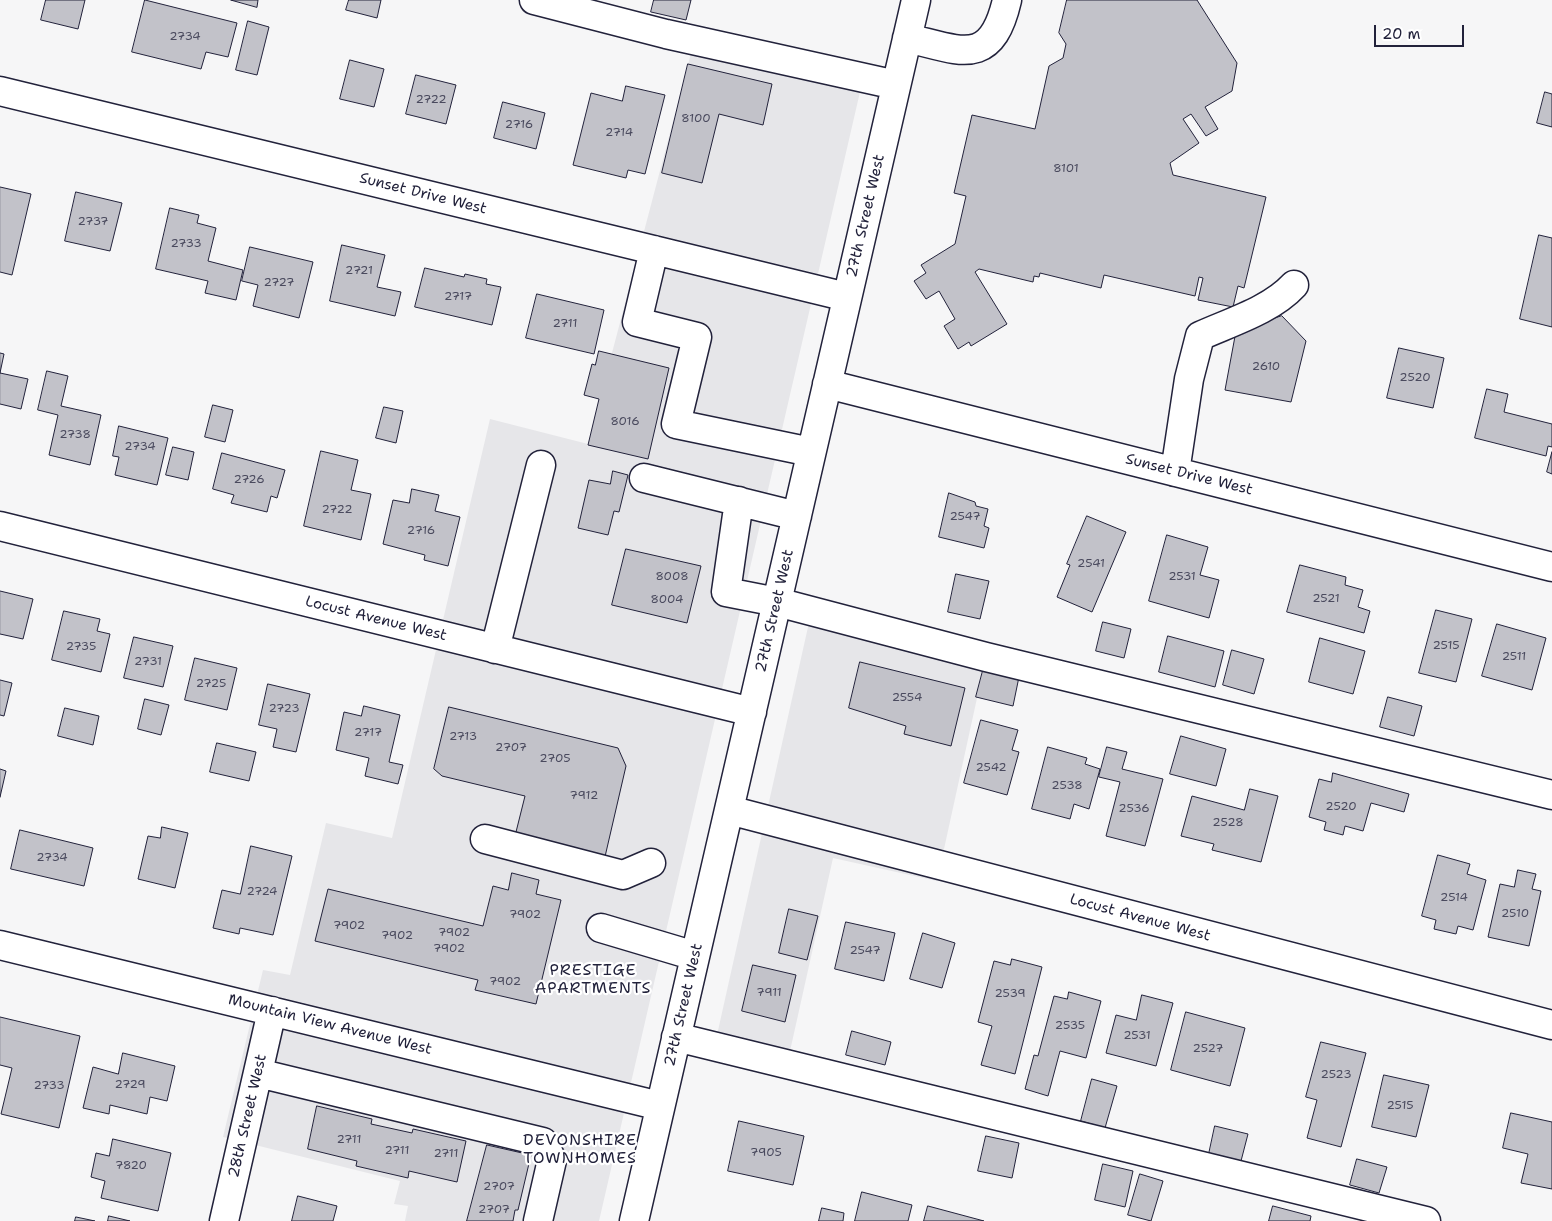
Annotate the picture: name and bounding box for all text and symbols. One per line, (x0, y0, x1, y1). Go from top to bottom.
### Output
scale bar (1377, 15, 1467, 47)
text: 20 m (1382, 24, 1421, 44)
house number: 2734 (169, 30, 201, 44)
house number: 2722 (415, 93, 447, 107)
house number: 8100 (681, 112, 711, 126)
house number: 2716 (505, 118, 533, 132)
house number: 2714 (605, 126, 633, 140)
street label: 27th Street West (843, 153, 889, 279)
house number: 8101 (1053, 162, 1079, 176)
street label: Sunset Drive West (357, 169, 489, 219)
house number: 2737 (78, 215, 108, 229)
house number: 2733 (170, 237, 202, 251)
house number: 2721 (345, 264, 373, 278)
house number: 2727 (264, 276, 294, 290)
house number: 2717 (444, 290, 472, 304)
house number: 2711 (553, 317, 577, 331)
house number: 2610 (1252, 360, 1280, 374)
house number: 2520 (1399, 371, 1431, 385)
house number: 8016 (610, 415, 640, 429)
house number: 2738 (59, 428, 91, 442)
house number: 2734 (124, 440, 156, 454)
street label: Sunset Drive West (1123, 450, 1255, 500)
house number: 2726 (233, 473, 265, 487)
house number: 2722 (321, 503, 353, 517)
house number: 2547 (949, 510, 981, 524)
house number: 2716 (407, 524, 435, 538)
street label: 27th Street West (752, 548, 798, 674)
house number: 2541 (1077, 557, 1105, 571)
house number: 8008 (655, 570, 689, 584)
house number: 2531 (1168, 570, 1196, 584)
house number: 2521 (1312, 592, 1340, 606)
street label: Locust Avenue West (303, 593, 449, 645)
house number: 8004 (651, 593, 683, 607)
house number: 2515 (1432, 639, 1460, 653)
house number: 2735 (66, 640, 96, 654)
house number: 2511 (1502, 650, 1526, 664)
house number: 2731 (134, 655, 162, 669)
house number: 2725 (196, 677, 226, 691)
house number: 2554 (892, 691, 922, 705)
house number: 2723 (268, 702, 300, 716)
house number: 2717 (354, 726, 382, 740)
house number: 2713 (449, 730, 477, 744)
house number: 2707 (495, 741, 527, 755)
house number: 2705 (539, 752, 571, 766)
house number: 2542 (975, 761, 1007, 775)
house number: 2538 (1051, 779, 1083, 793)
house number: 7912 (570, 789, 598, 803)
house number: 2520 (1325, 800, 1357, 814)
house number: 2536 (1118, 802, 1150, 816)
house number: 2528 (1212, 816, 1244, 830)
house number: 2734 (36, 851, 68, 865)
house number: 2724 (247, 885, 277, 899)
street label: Locust Avenue West (1068, 891, 1212, 945)
house number: 2514 (1440, 891, 1468, 905)
house number: 2510 (1501, 907, 1529, 921)
house number: 7902 (509, 908, 541, 922)
house number: 7902 (333, 919, 365, 933)
house number: 7902 (438, 926, 470, 940)
house number: 7902 (381, 929, 413, 943)
house number: 7902 (433, 942, 465, 956)
street label: 27th Street West (661, 942, 707, 1068)
house number: 2547 (849, 944, 881, 958)
district label: PRESTIGE APARTMENTS (533, 961, 653, 999)
house number: 7902 (489, 975, 521, 989)
house number: 7911 (756, 986, 782, 1000)
house number: 2539 (994, 987, 1026, 1001)
street label: Mountain View Avenue West (226, 991, 434, 1059)
house number: 2535 (1055, 1019, 1085, 1033)
house number: 2531 (1123, 1029, 1151, 1043)
house number: 2527 (1193, 1042, 1223, 1056)
street label: 28th Street West (225, 1053, 271, 1179)
house number: 2523 (1320, 1068, 1352, 1082)
house number: 2729 (114, 1078, 146, 1092)
house number: 2733 (33, 1079, 65, 1093)
house number: 2515 (1386, 1099, 1414, 1113)
district label: DEVONSHIRE TOWNHOMES (522, 1131, 638, 1169)
house number: 2711 (337, 1133, 361, 1147)
house number: 2711 (385, 1144, 409, 1158)
house number: 7905 (750, 1146, 782, 1160)
house number: 2711 (434, 1147, 458, 1161)
house number: 7820 (115, 1159, 147, 1173)
house number: 2707 (483, 1180, 515, 1194)
house number: 2707 (478, 1203, 510, 1217)

